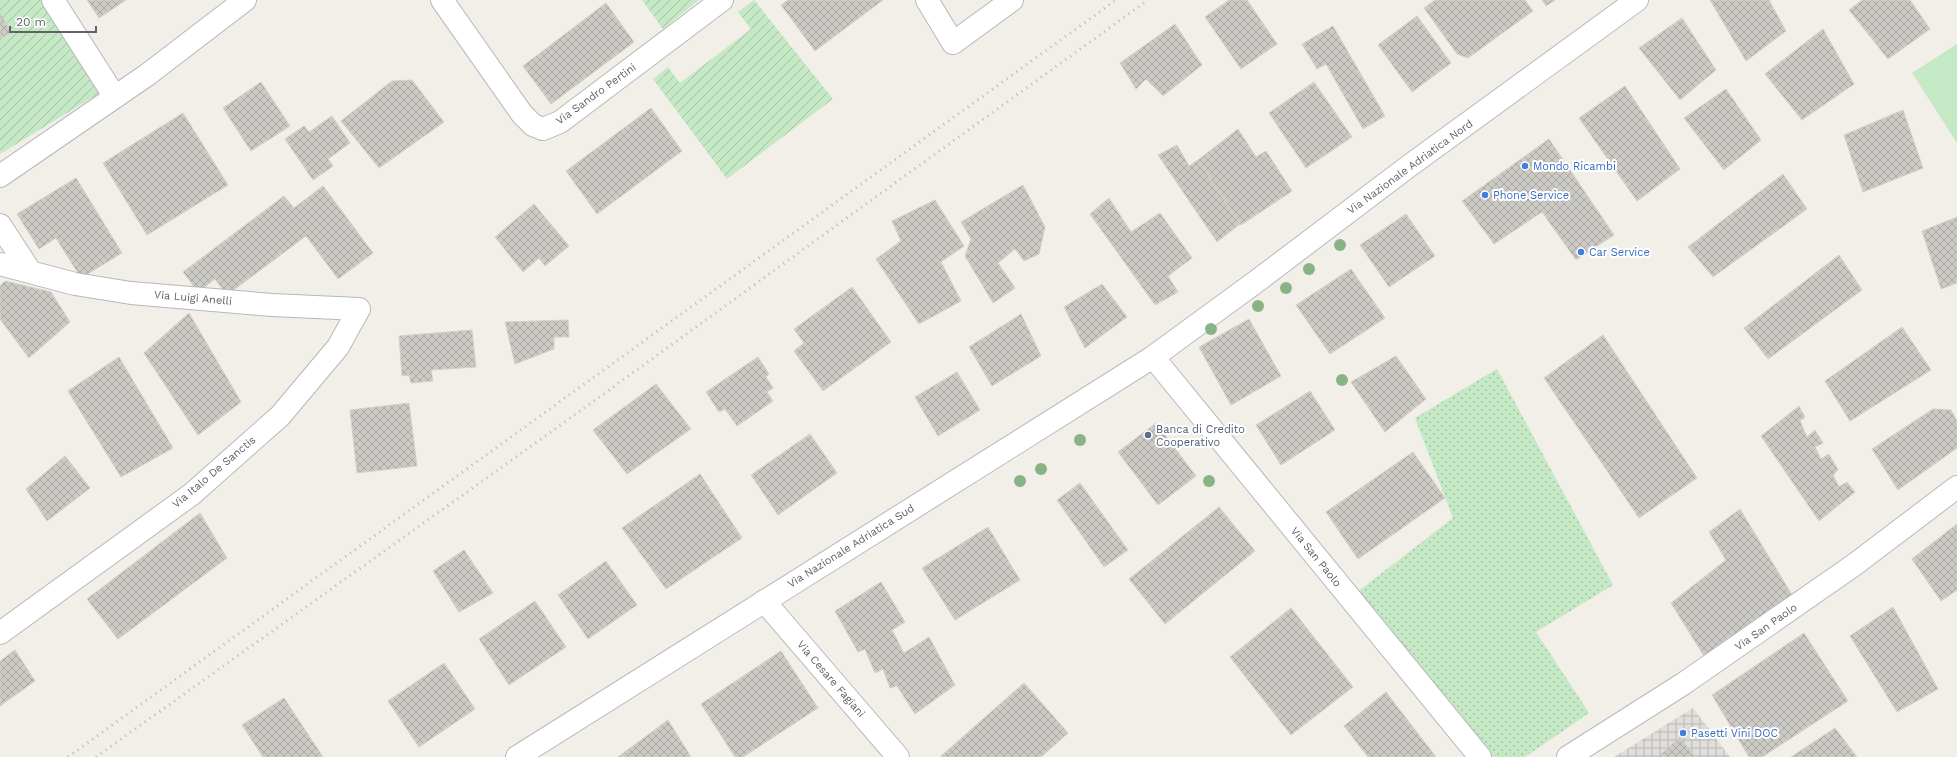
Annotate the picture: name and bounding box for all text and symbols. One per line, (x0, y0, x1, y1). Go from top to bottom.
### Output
scale bar (10, 8, 96, 34)
text: 20 m (16, 15, 46, 29)
street label: Via Sandro Pertini (553, 61, 639, 127)
street label: Via Nazionale Adriatica Nord (1345, 117, 1475, 217)
place label: Mondo Ricambi (1533, 160, 1616, 173)
marker: Mondo Ricambi (1520, 161, 1530, 171)
place label: Phone Service (1493, 189, 1569, 202)
marker: Phone Service (1480, 190, 1490, 200)
place label: Car Service (1589, 246, 1650, 259)
marker: Car Service (1576, 247, 1586, 257)
street label: Via Luigi Anelli (154, 288, 233, 308)
place label: Banca di Credito Cooperativo (1156, 423, 1245, 449)
marker: Banca di Credito Cooperativo (1143, 430, 1153, 440)
street label: Via Italo De Sanctis (170, 433, 259, 511)
street label: Via Nazionale Adriatica Sud (785, 502, 917, 590)
street label: Via San Paolo (1288, 525, 1344, 589)
street label: Via San Paolo (1732, 601, 1800, 653)
street label: Via Cesare Fagiani (794, 638, 868, 720)
place label: Pasetti Vini DOC (1691, 727, 1778, 740)
marker: Pasetti Vini DOC (1678, 728, 1688, 738)

